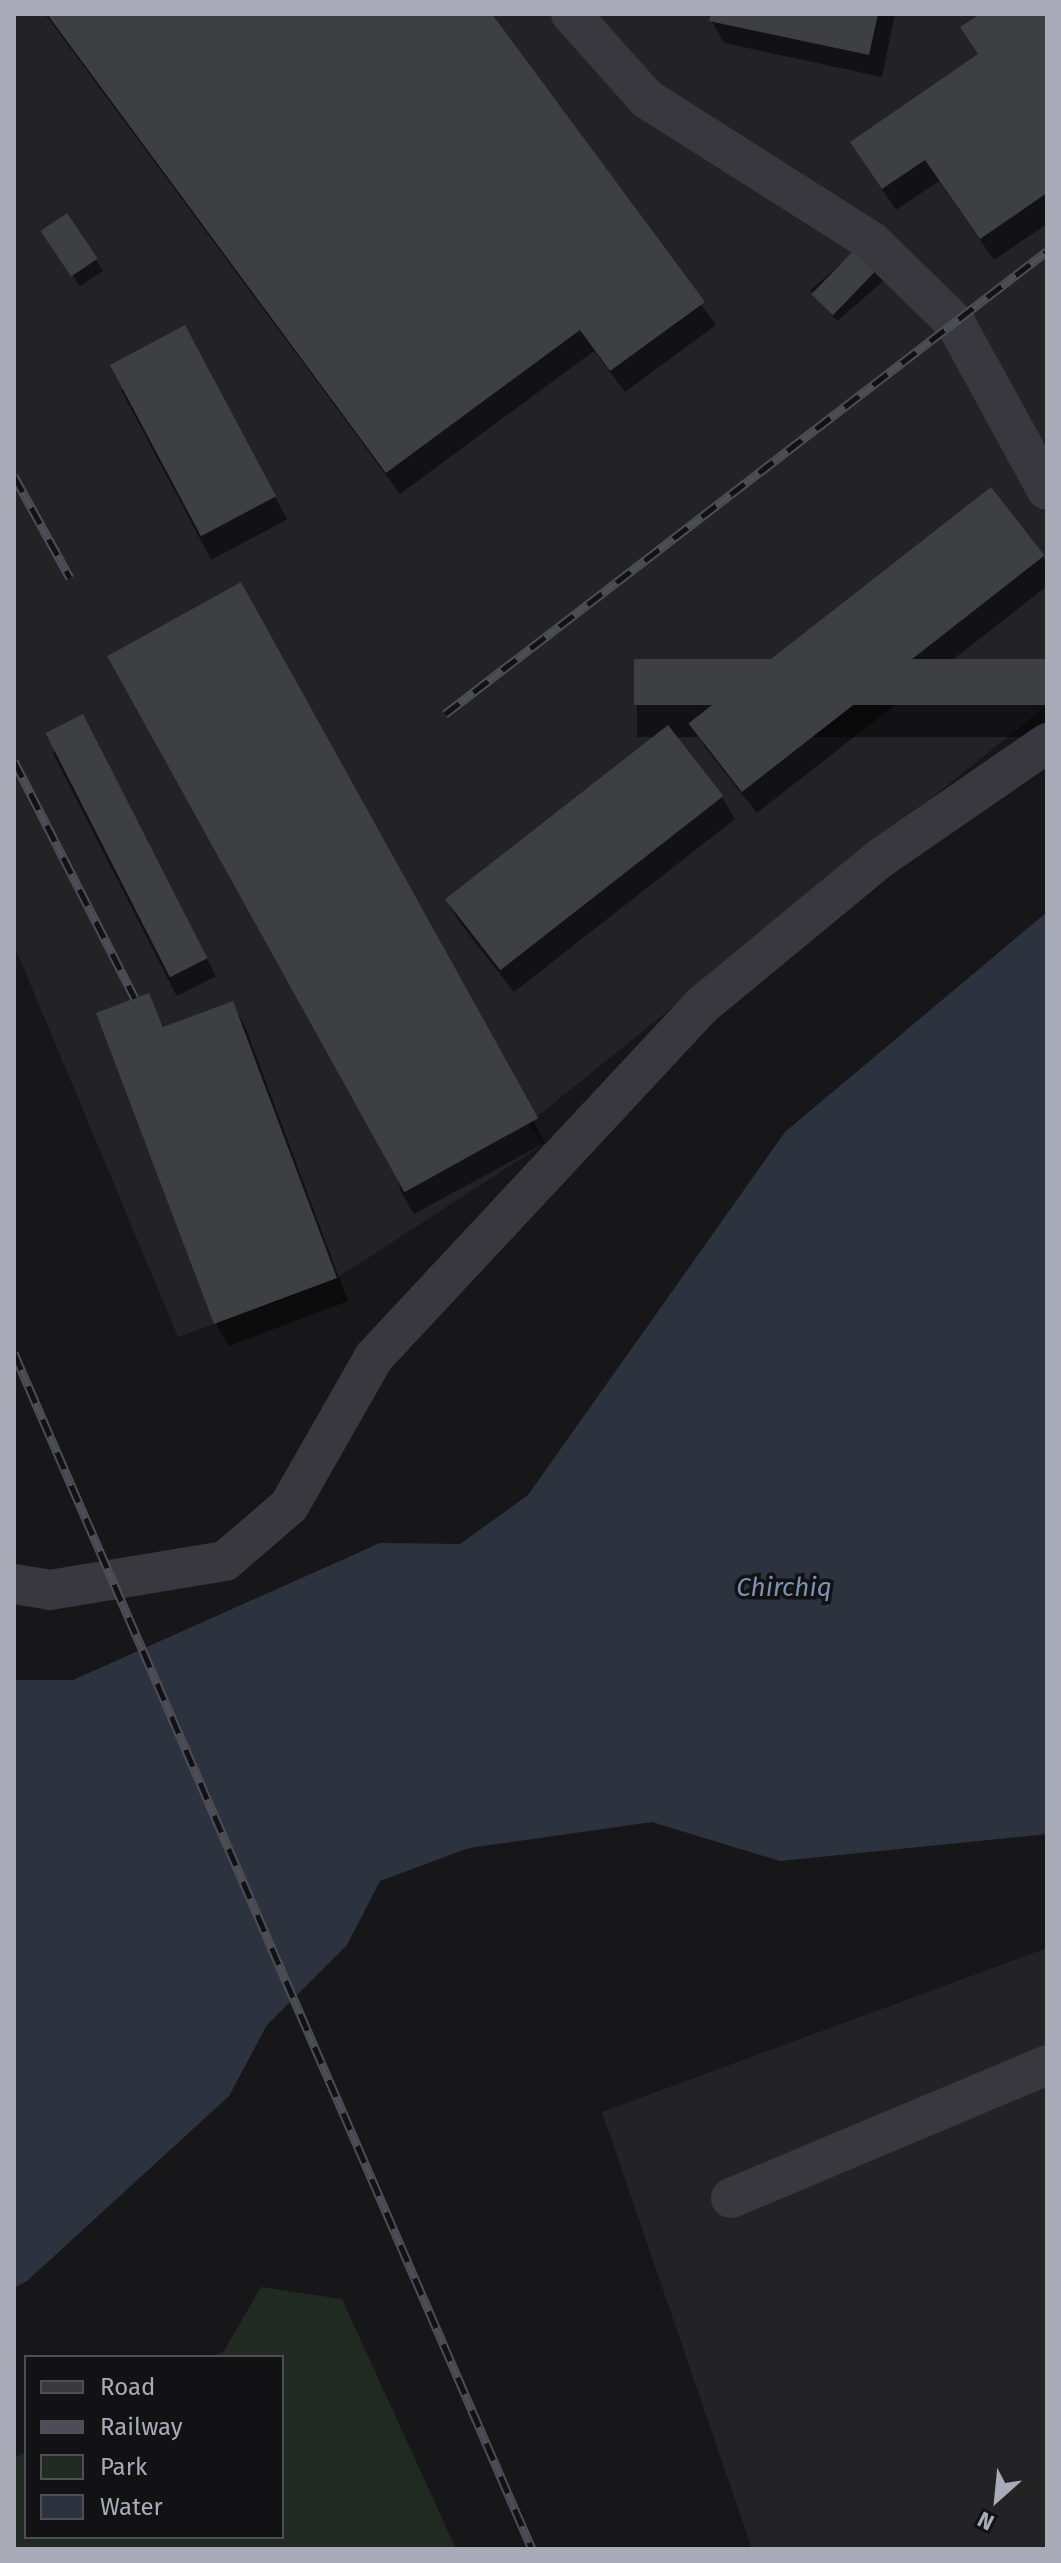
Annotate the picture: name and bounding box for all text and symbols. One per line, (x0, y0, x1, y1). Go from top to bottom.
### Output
water label: Chirchiq (736, 1572, 832, 1604)
legend (24, 2355, 284, 2539)
text: Road (100, 2373, 155, 2401)
text: Railway (100, 2413, 183, 2441)
text: Park (100, 2453, 147, 2481)
north arrow (957, 2459, 1037, 2539)
text: Water (100, 2493, 163, 2521)
text: N (973, 2505, 999, 2536)

